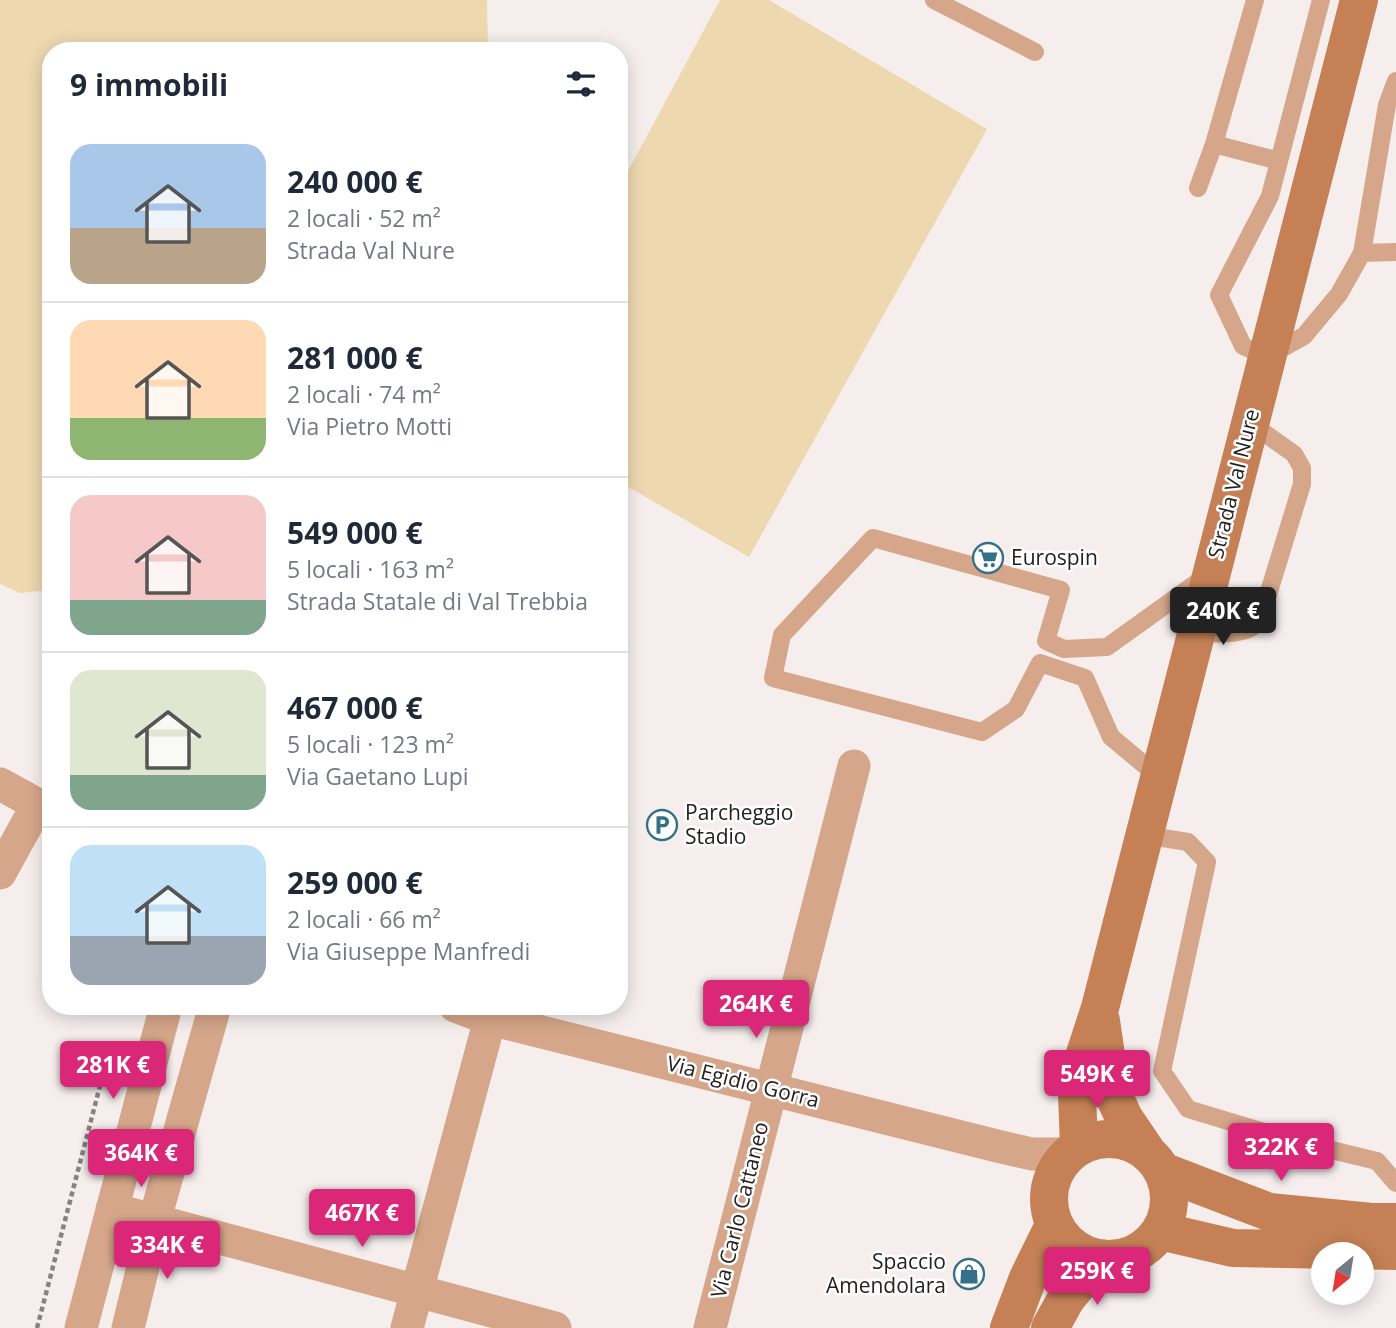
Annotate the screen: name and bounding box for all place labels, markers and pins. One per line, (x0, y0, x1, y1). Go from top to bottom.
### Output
supermarket icon: Eurospin (971, 541, 1005, 575)
place label: Eurospin (1011, 543, 1098, 571)
pin: 240K € (1166, 588, 1280, 647)
place label: Parcheggio Stadio (685, 798, 793, 850)
parking icon: Parcheggio Stadio (645, 808, 679, 842)
pin: 264K € (699, 981, 813, 1040)
pin: 281K € (56, 1042, 170, 1101)
pin: 549K € (1040, 1050, 1154, 1110)
pin: 322K € (1224, 1124, 1338, 1183)
pin: 364K € (84, 1130, 198, 1189)
pin: 467K € (305, 1190, 419, 1249)
pin: 334K € (110, 1222, 224, 1281)
place label: Spaccio Amendolara (826, 1247, 946, 1299)
pin: 259K € (1040, 1248, 1154, 1307)
shop icon: Spaccio Amendolara (952, 1257, 986, 1291)

